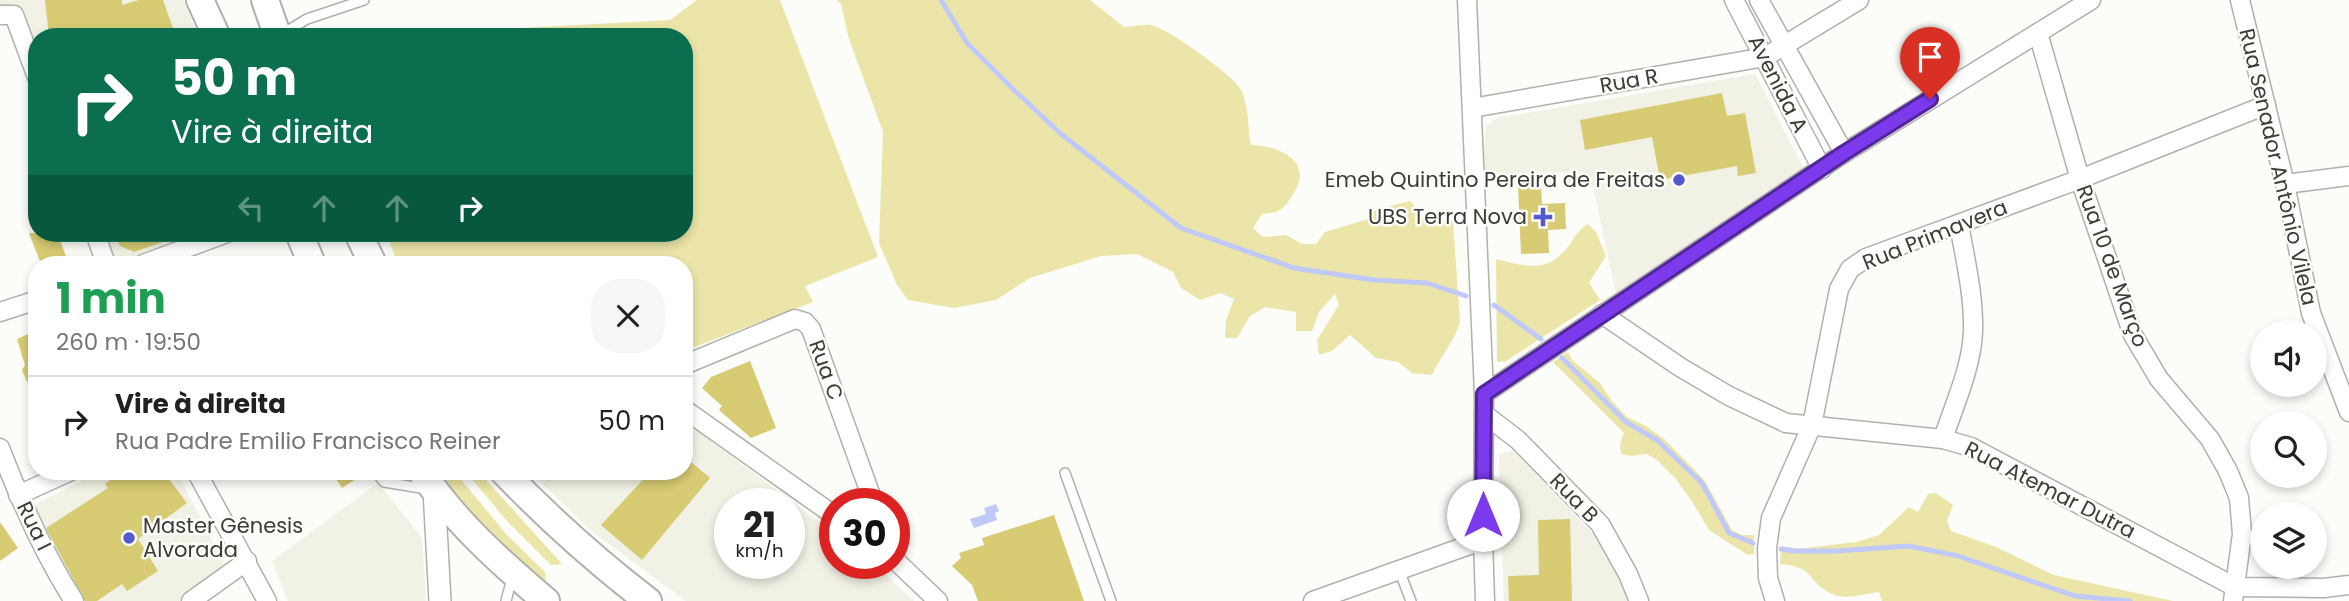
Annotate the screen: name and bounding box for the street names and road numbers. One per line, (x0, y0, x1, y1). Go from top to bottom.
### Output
street label: Rua Senador Antônio Vilela (2232, 26, 2324, 308)
street label: Avenida A (1742, 30, 1815, 137)
street label: Rua R (1597, 61, 1660, 100)
street label: Rua 10 de Março (2070, 181, 2155, 351)
street label: Rua Primavera (1858, 192, 2012, 277)
street label: Rua C (802, 336, 851, 404)
street label: Rua Atemar Dutra (1960, 434, 2141, 545)
street label: Rua B (1543, 466, 1605, 529)
street label: Rua I (10, 496, 59, 555)

